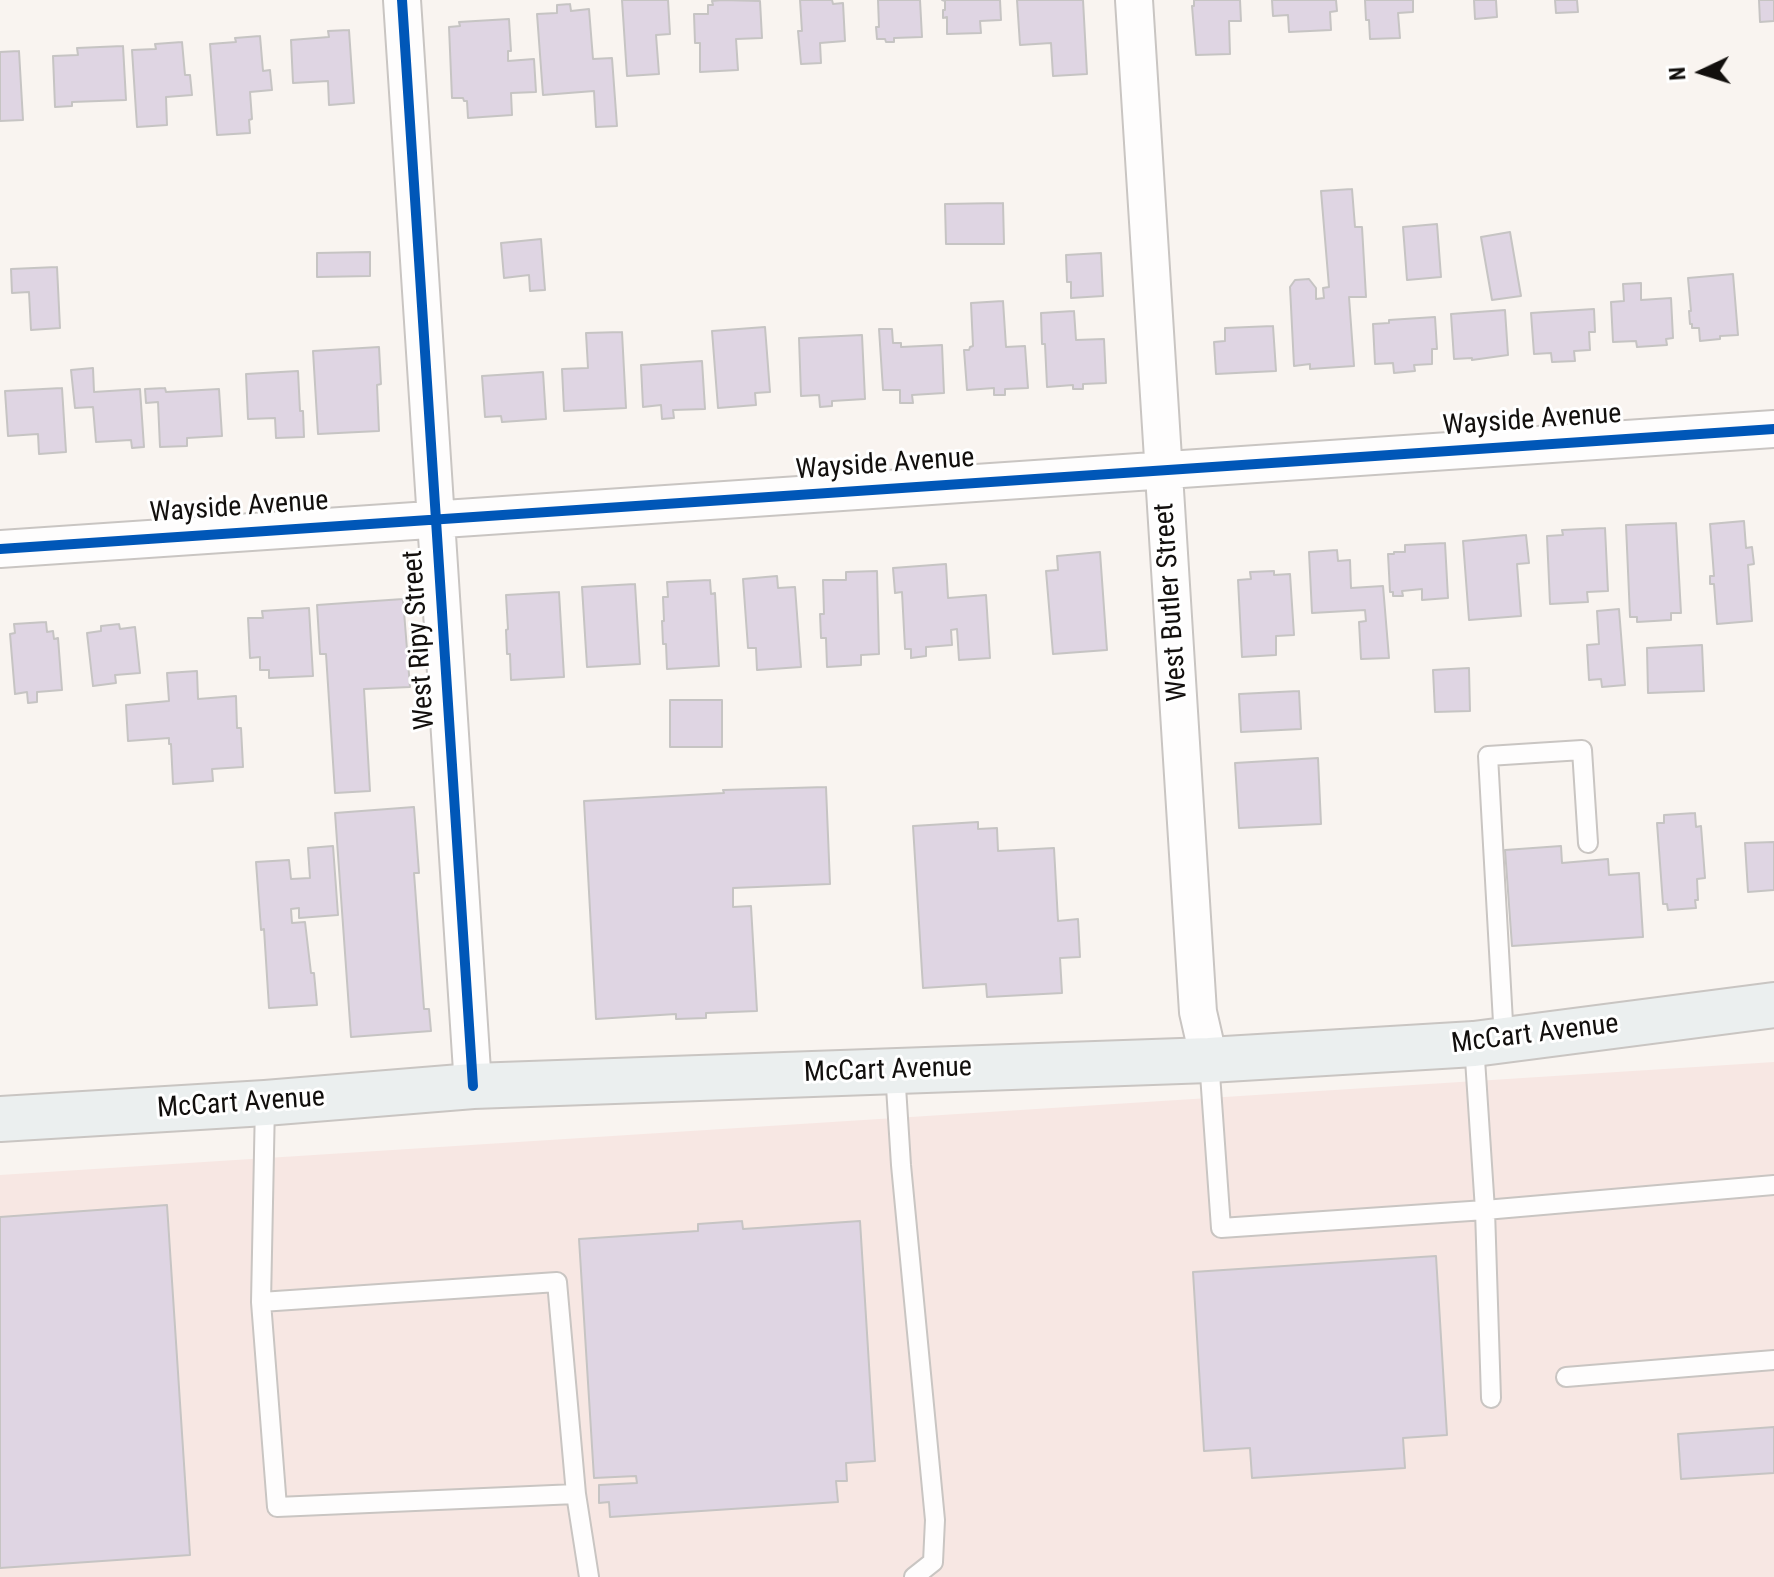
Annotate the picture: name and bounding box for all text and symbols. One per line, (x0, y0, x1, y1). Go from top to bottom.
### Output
north arrow (1662, 32, 1742, 112)
text: N (1665, 66, 1691, 81)
street label: Wayside Avenue (1442, 398, 1622, 444)
street label: Wayside Avenue (795, 442, 975, 488)
street label: Wayside Avenue (149, 485, 329, 531)
street label: West Butler Street (1148, 502, 1196, 702)
street label: West Ripy Street (397, 549, 443, 731)
street label: McCart Avenue (1450, 1008, 1620, 1062)
street label: McCart Avenue (804, 1051, 972, 1091)
street label: McCart Avenue (156, 1081, 326, 1127)

